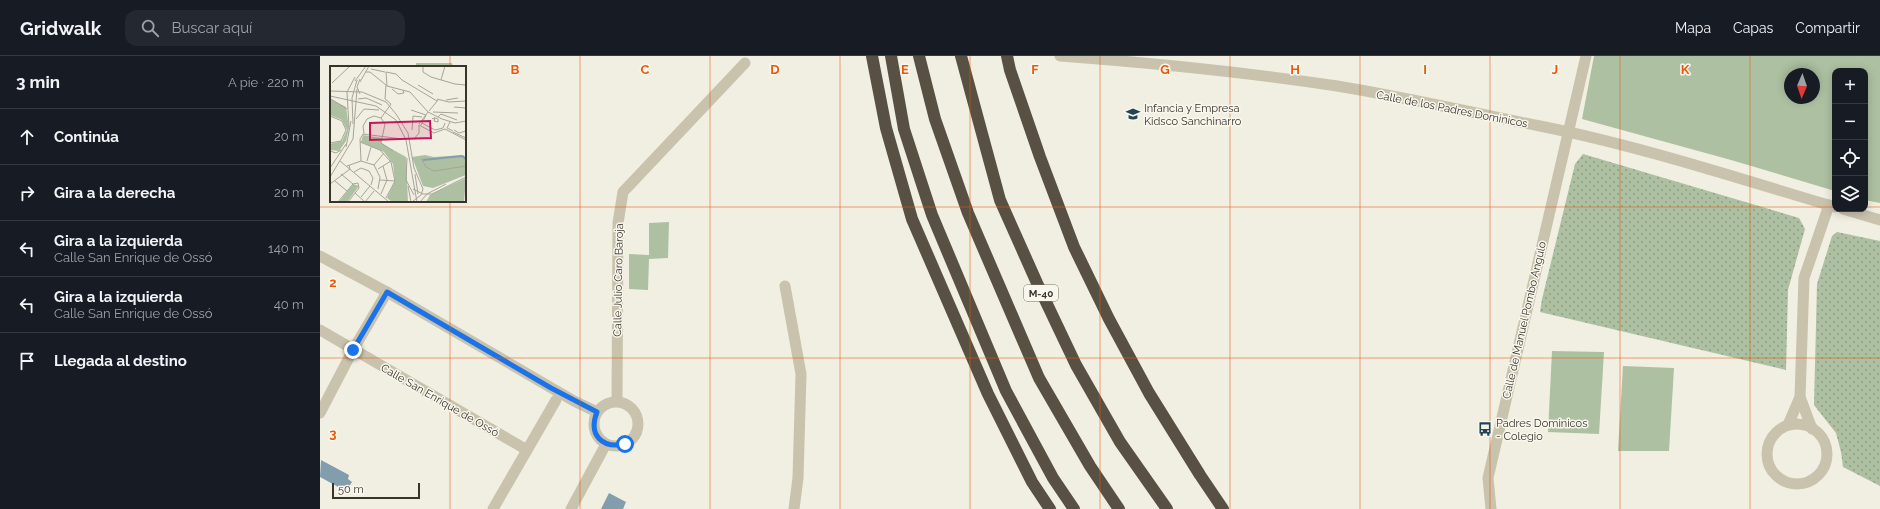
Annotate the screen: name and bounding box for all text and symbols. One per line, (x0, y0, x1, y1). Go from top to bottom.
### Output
search box (125, 10, 405, 46)
text: Gridwalk (20, 17, 101, 39)
icon: search (139, 17, 161, 39)
text: Buscar aquí (171, 19, 252, 37)
text: Mapa (1675, 20, 1711, 36)
text: Capas (1733, 20, 1773, 36)
text: Compartir (1795, 20, 1860, 36)
text: B (511, 62, 520, 77)
text: C (641, 62, 650, 77)
text: D (770, 62, 780, 77)
text: E (901, 62, 909, 77)
text: F (1031, 62, 1039, 77)
text: G (1160, 62, 1170, 77)
text: H (1290, 62, 1300, 77)
text: I (1423, 62, 1427, 77)
text: J (1552, 62, 1558, 77)
text: K (1681, 62, 1690, 77)
inset map (330, 66, 466, 202)
north arrow (1784, 68, 1820, 104)
map controls (1832, 68, 1868, 212)
button: + (1832, 68, 1868, 104)
text: 3 min (16, 72, 60, 92)
text: A pie · 220 m (228, 75, 304, 90)
street label: Calle de los Padres Dominicos (1375, 88, 1529, 131)
place label: Infancia y Empresa Kidsco Sanchinarro (1144, 102, 1242, 128)
button: − (1832, 104, 1868, 140)
school or university icon: Infancia y Empresa Kidsco Sanchinarro (1125, 106, 1141, 122)
icon: ahead (16, 126, 38, 148)
text: Continúa (54, 128, 119, 146)
text: 20 m (274, 129, 304, 144)
button: locate (1832, 140, 1868, 176)
button: layers (1832, 176, 1868, 212)
icon: right (16, 182, 38, 204)
text: Gira a la derecha (54, 184, 175, 202)
text: 20 m (274, 185, 304, 200)
street label: Calle Julio Caro Baroja (611, 223, 626, 337)
text: Gira a la izquierda (54, 232, 183, 250)
icon: left (16, 238, 38, 260)
street label: Calle de Manuel Pombo Angulo (1500, 240, 1549, 400)
text: 140 m (268, 241, 304, 256)
text: Calle San Enrique de Ossó (54, 250, 213, 265)
text: 2 (329, 275, 337, 290)
road number: M-40 (1024, 285, 1058, 301)
text: Gira a la izquierda (54, 288, 183, 306)
icon: left (16, 294, 38, 316)
text: 40 m (274, 297, 304, 312)
text: Calle San Enrique de Ossó (54, 306, 213, 321)
route end (344, 341, 362, 359)
icon: arrive (16, 350, 38, 372)
text: Llegada al destino (54, 352, 187, 370)
street label: Calle San Enrique de Ossó (378, 361, 501, 440)
place label: Padres Dominicos - Colegio (1496, 417, 1587, 443)
bus stop icon: Padres Dominicos - Colegio (1477, 421, 1493, 437)
text: 3 (329, 426, 337, 441)
route start (616, 435, 634, 453)
scale bar (332, 481, 420, 500)
text: 50 m (338, 483, 364, 496)

